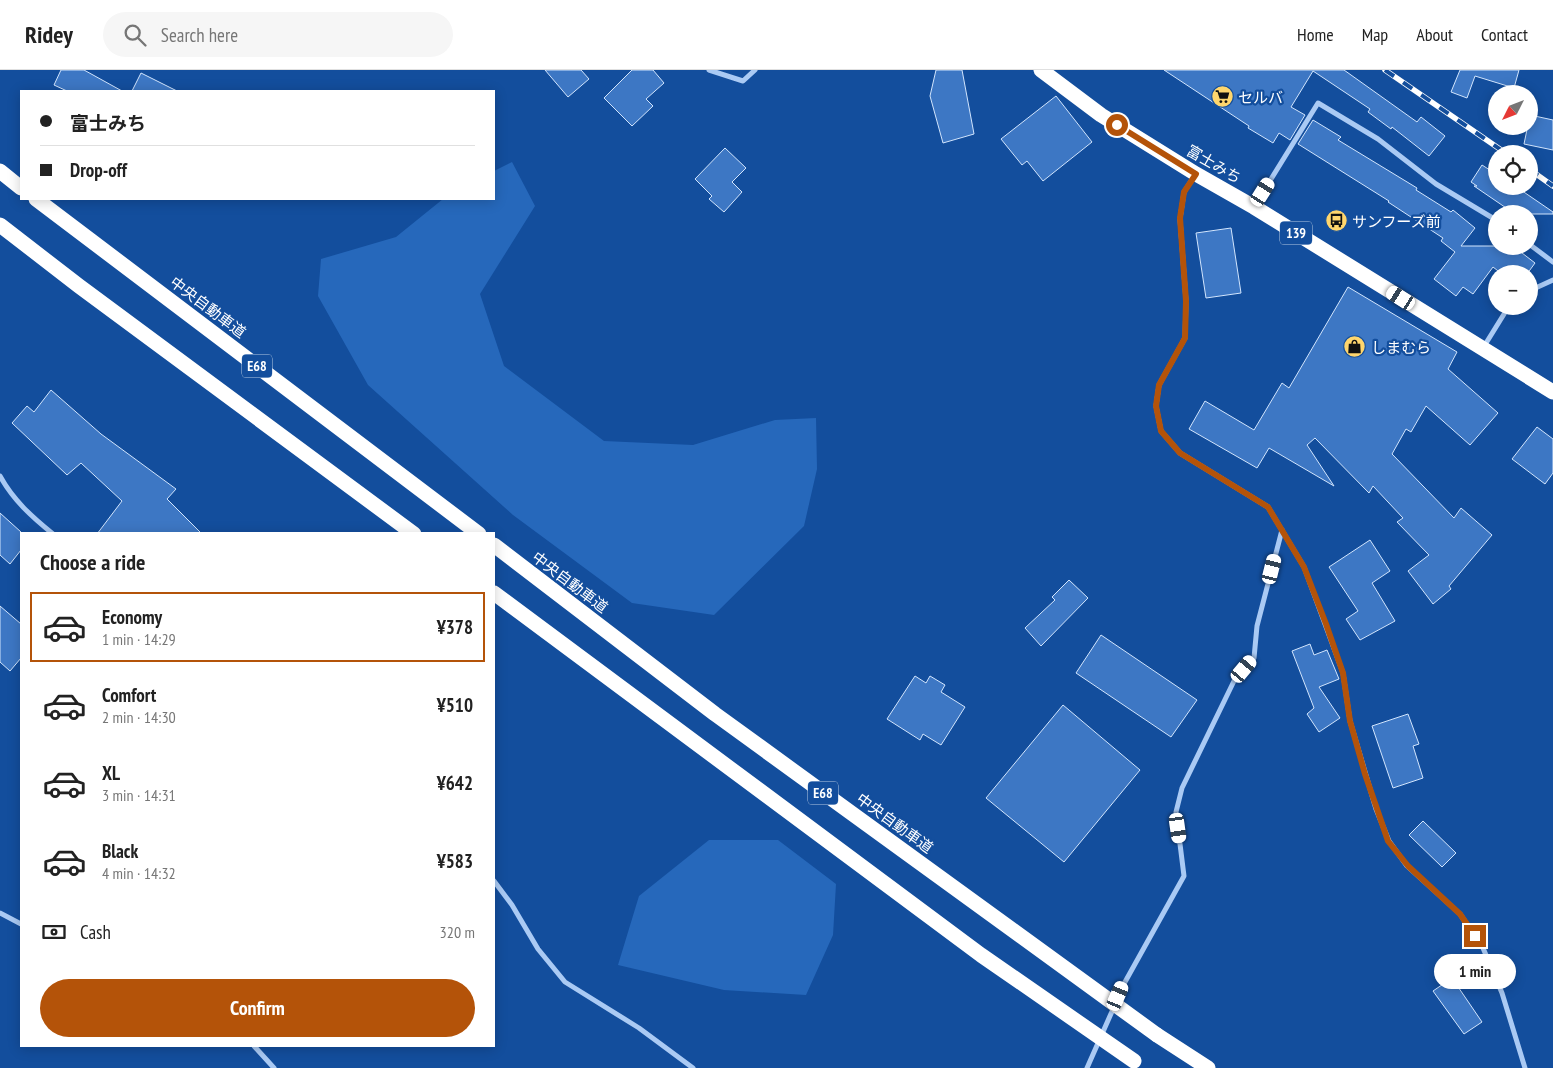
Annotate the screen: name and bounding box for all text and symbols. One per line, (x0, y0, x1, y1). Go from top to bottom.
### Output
search box (103, 12, 453, 57)
text: Ridey (25, 19, 73, 50)
icon: search (121, 21, 149, 49)
text: Search here (161, 23, 238, 47)
text: Home (1297, 23, 1334, 46)
text: Map (1362, 23, 1388, 46)
text: About (1416, 23, 1453, 46)
text: Contact (1481, 23, 1528, 46)
supermarket icon: セルバ (1210, 85, 1234, 109)
north arrow (1488, 85, 1538, 135)
map controls (1488, 85, 1538, 315)
place label: セルバ (1238, 88, 1283, 107)
text: 富士みち (70, 111, 146, 135)
route start (1106, 114, 1128, 136)
street label: 富士みち (1183, 141, 1245, 187)
button: locate (1488, 145, 1538, 195)
text: Drop-off (70, 158, 127, 182)
car (1248, 175, 1277, 209)
button: + (1488, 205, 1538, 255)
bus stop icon: サンフーズ前 (1324, 209, 1348, 233)
place label: サンフーズ前 (1352, 212, 1441, 231)
road number: 139 (1280, 222, 1312, 244)
button: − (1488, 265, 1538, 315)
street label: 中央自動車道 (166, 272, 250, 342)
car (1384, 284, 1417, 312)
shop icon: しまむら (1343, 335, 1367, 359)
place label: しまむら (1371, 338, 1431, 357)
road number: E68 (242, 354, 272, 378)
street label: 中央自動車道 (528, 547, 612, 617)
text: Choose a ride (40, 548, 145, 576)
car (1261, 553, 1282, 585)
icon: car (42, 605, 87, 650)
text: Economy (102, 605, 162, 629)
text: ¥378 (437, 615, 473, 639)
text: 1 min · 14:29 (102, 629, 176, 649)
car (1228, 653, 1259, 685)
icon: car (42, 683, 87, 728)
text: Comfort (102, 683, 156, 707)
text: ¥510 (437, 693, 473, 717)
text: 2 min · 14:30 (102, 707, 176, 727)
icon: car (42, 761, 87, 806)
text: XL (102, 761, 120, 785)
text: ¥642 (437, 771, 473, 795)
road number: E68 (808, 781, 838, 804)
text: 3 min · 14:31 (102, 785, 176, 805)
street label: 中央自動車道 (853, 789, 937, 857)
car (1168, 812, 1187, 844)
icon: car (42, 839, 87, 884)
text: Black (102, 839, 138, 863)
text: ¥583 (437, 849, 473, 873)
text: 4 min · 14:32 (102, 863, 176, 883)
icon: cash (40, 918, 68, 946)
text: Cash (80, 920, 111, 944)
text: 320 m (440, 922, 475, 942)
route end (1464, 925, 1486, 947)
callout: 1 min (1434, 954, 1516, 988)
text: 1 min (1459, 961, 1491, 981)
button: Confirm (40, 979, 475, 1037)
car (1105, 979, 1130, 1013)

